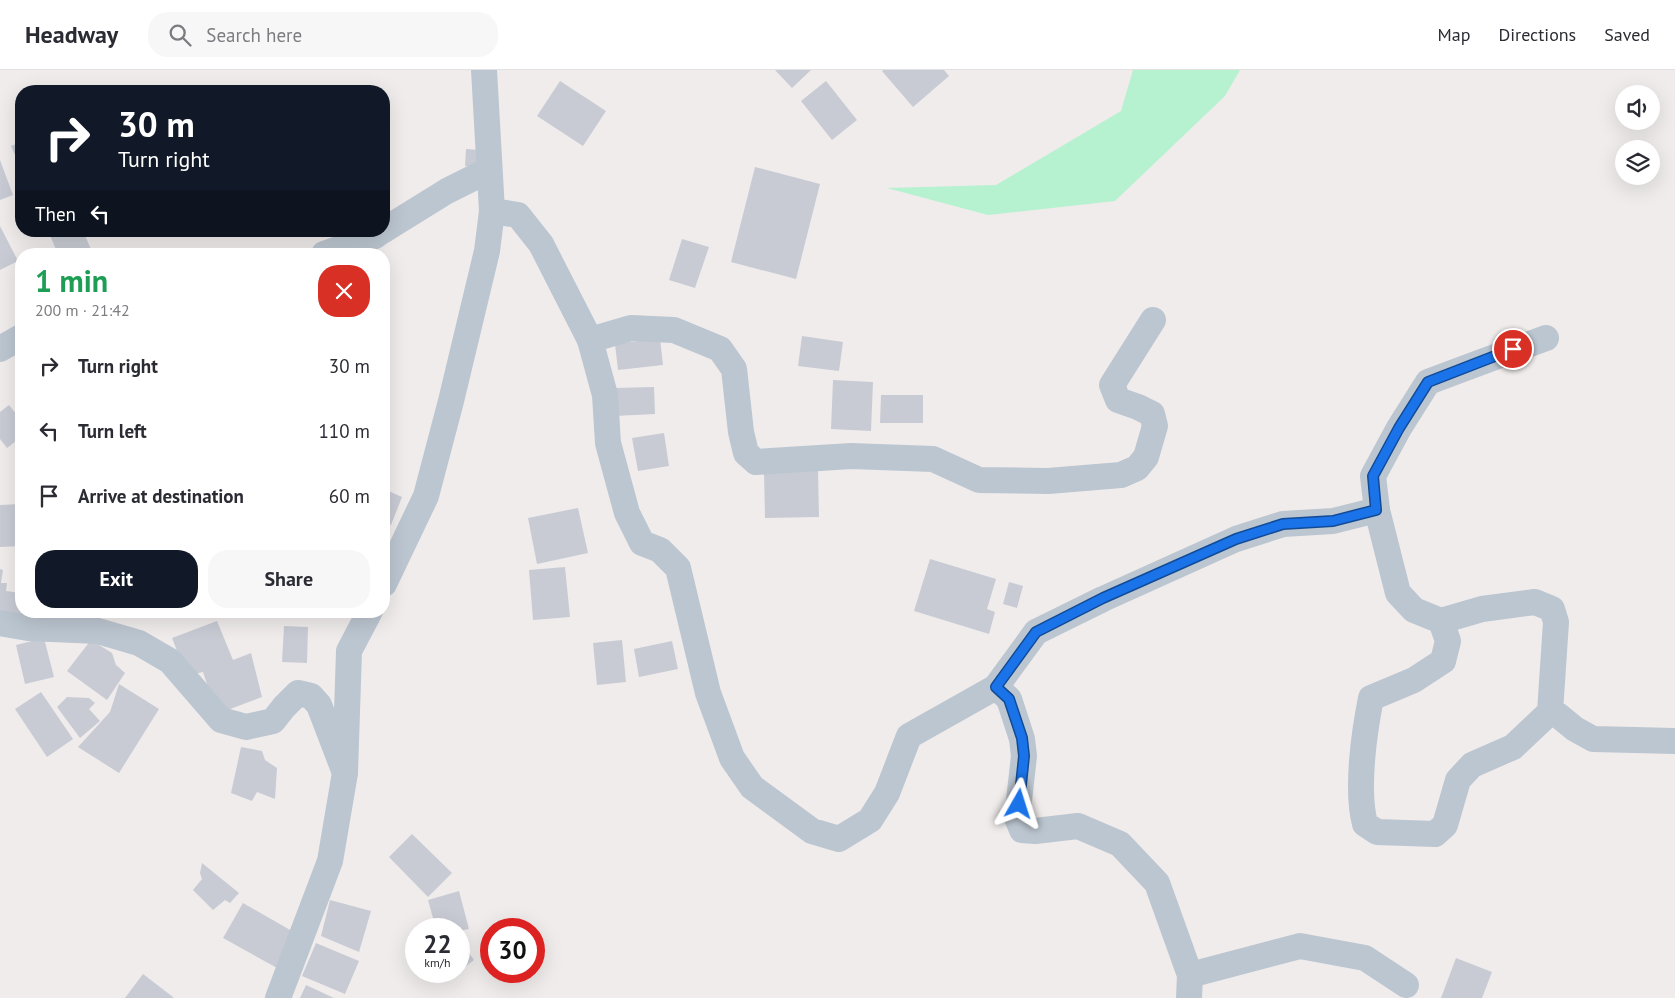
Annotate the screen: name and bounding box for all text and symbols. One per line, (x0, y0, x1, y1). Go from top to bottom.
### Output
search box (148, 12, 498, 57)
text: Headway (25, 19, 118, 50)
icon: search (166, 21, 194, 49)
text: Search here (206, 23, 302, 47)
text: Map (1438, 23, 1470, 46)
text: Directions (1498, 23, 1576, 46)
text: Saved (1604, 23, 1650, 46)
map controls (1615, 85, 1660, 185)
button: sound (1615, 85, 1660, 130)
text: 30 m (118, 101, 195, 147)
icon: right (35, 105, 100, 170)
button: layers (1615, 140, 1660, 185)
text: Turn right (118, 145, 210, 173)
icon: left (86, 200, 114, 228)
text: Then (35, 202, 76, 226)
text: 1 min (35, 261, 108, 300)
button: close (318, 265, 370, 317)
text: 200 m · 21:42 (35, 300, 130, 320)
pin (1492, 328, 1534, 370)
icon: arrive (1499, 335, 1527, 363)
icon: right (35, 352, 63, 380)
text: Turn right (78, 354, 158, 378)
text: 30 m (329, 354, 370, 378)
icon: left (35, 417, 63, 445)
text: Turn left (78, 419, 147, 443)
text: 110 m (318, 419, 370, 443)
icon: arrive (35, 482, 63, 510)
text: Arrive at destination (78, 484, 244, 508)
text: 60 m (329, 484, 370, 508)
button: Exit (35, 550, 198, 608)
button: Share (208, 550, 370, 608)
position arrow (992, 777, 1044, 829)
speed limit sign: 30 (480, 918, 545, 983)
text: 22 (423, 928, 452, 960)
text: km/h (424, 955, 451, 970)

